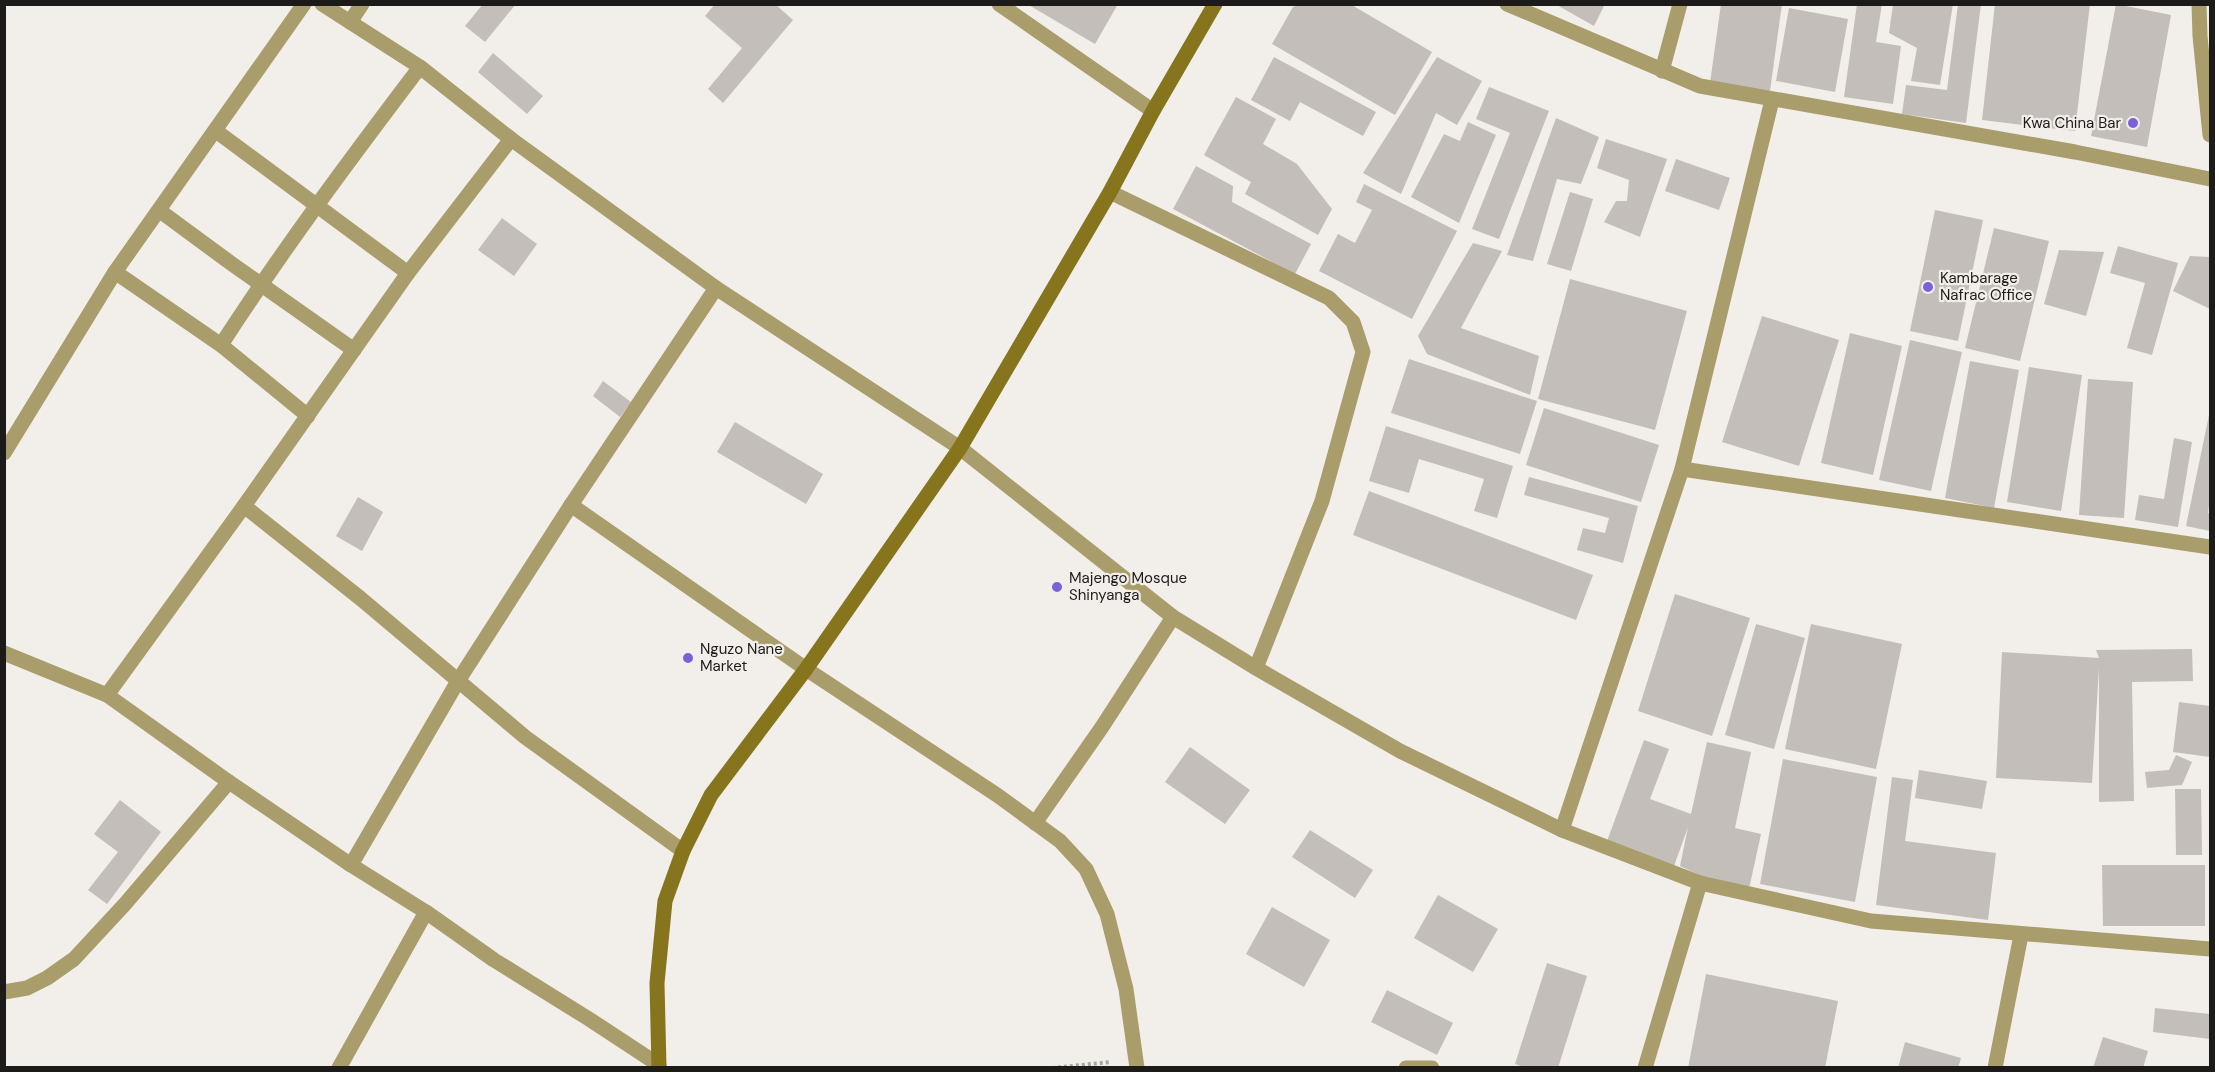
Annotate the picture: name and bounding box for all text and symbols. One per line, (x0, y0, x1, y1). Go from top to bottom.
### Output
place label: Kwa China Bar (2023, 113, 2121, 133)
marker: Kwa China Bar (2126, 116, 2140, 130)
place label: Kambarage Nafrac Office (1940, 268, 2032, 305)
marker: Kambarage Nafrac Office (1921, 280, 1935, 294)
place label: Majengo Mosque Shinyanga (1069, 568, 1187, 605)
marker: Majengo Mosque Shinyanga (1050, 580, 1064, 594)
place label: Nguzo Nane Market (700, 639, 783, 676)
marker: Nguzo Nane Market (681, 651, 695, 665)

